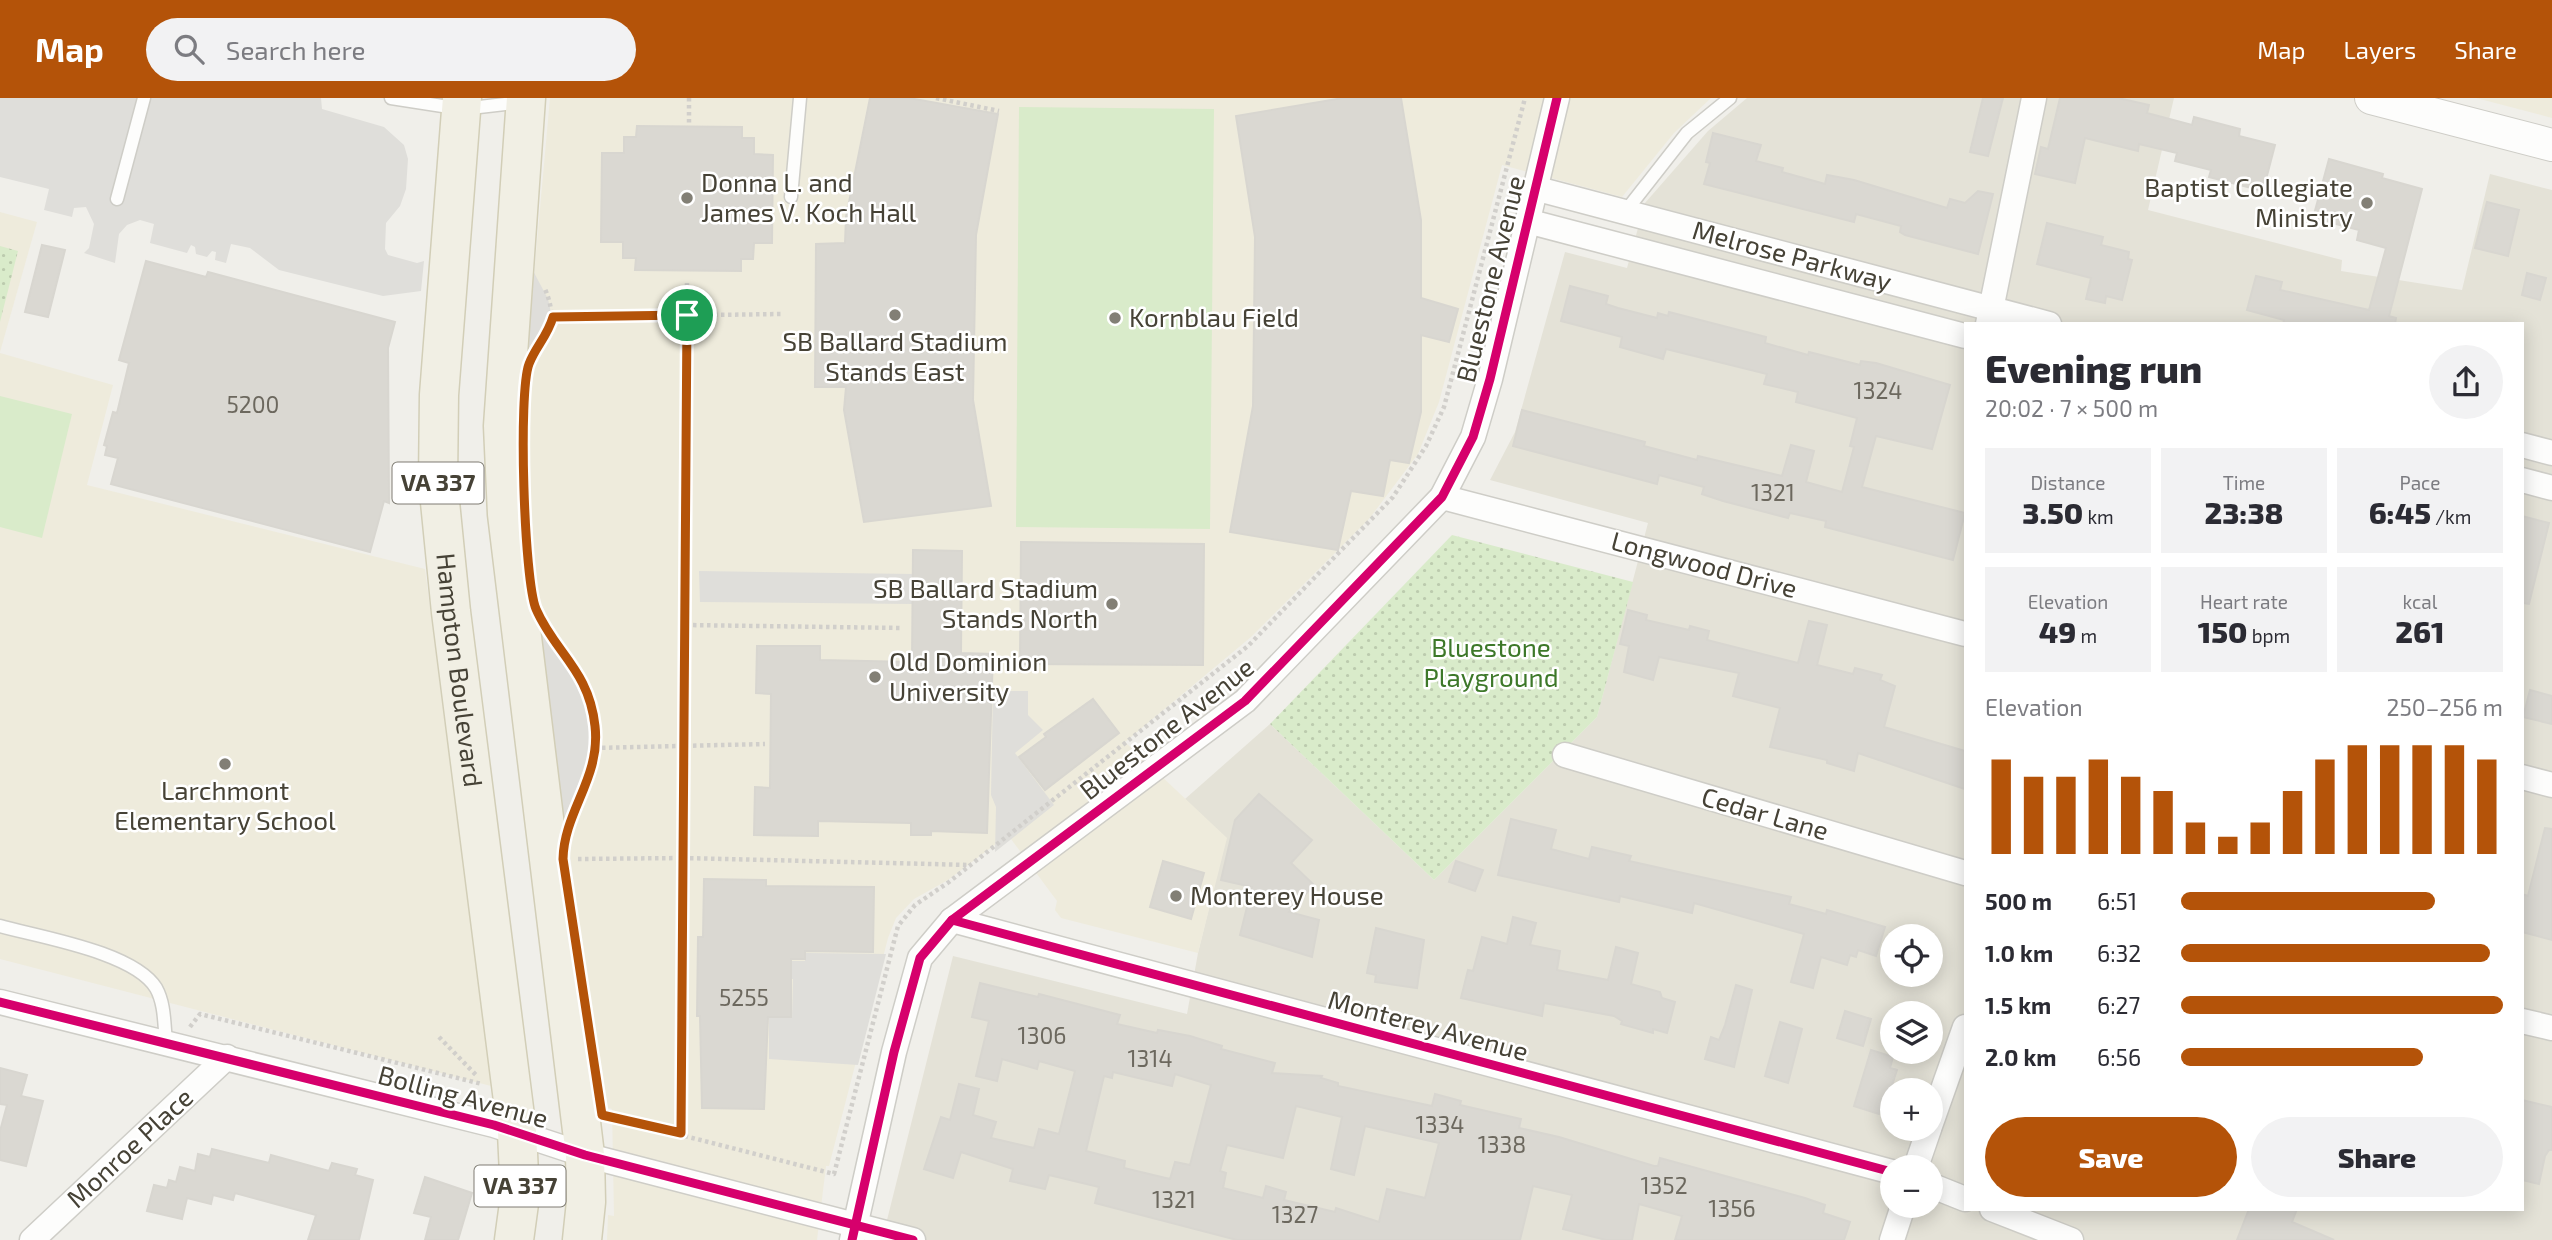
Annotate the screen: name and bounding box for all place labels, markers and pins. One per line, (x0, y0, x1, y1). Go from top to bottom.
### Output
place label: Donna L. and James V. Koch Hall (701, 166, 916, 227)
place label: Baptist Collegiate Ministry (2144, 171, 2353, 232)
marker: Donna L. and James V. Koch Hall (679, 190, 695, 206)
marker: Baptist Collegiate Ministry (2359, 195, 2375, 211)
pin (657, 285, 717, 345)
place label: Kornblau Field (1129, 301, 1299, 332)
marker: SB Ballard Stadium Stands East (887, 307, 903, 323)
marker: Kornblau Field (1107, 310, 1123, 326)
place label: SB Ballard Stadium Stands East (782, 325, 1008, 386)
place label: SB Ballard Stadium Stands North (873, 572, 1098, 633)
marker: SB Ballard Stadium Stands North (1104, 596, 1120, 612)
place label: Old Dominion University (889, 645, 1047, 706)
marker: Old Dominion University (867, 669, 883, 685)
marker: Larchmont Elementary School (217, 756, 233, 772)
place label: Larchmont Elementary School (114, 774, 336, 835)
place label: Monterey House (1190, 879, 1384, 910)
marker: Monterey House (1168, 888, 1184, 904)

